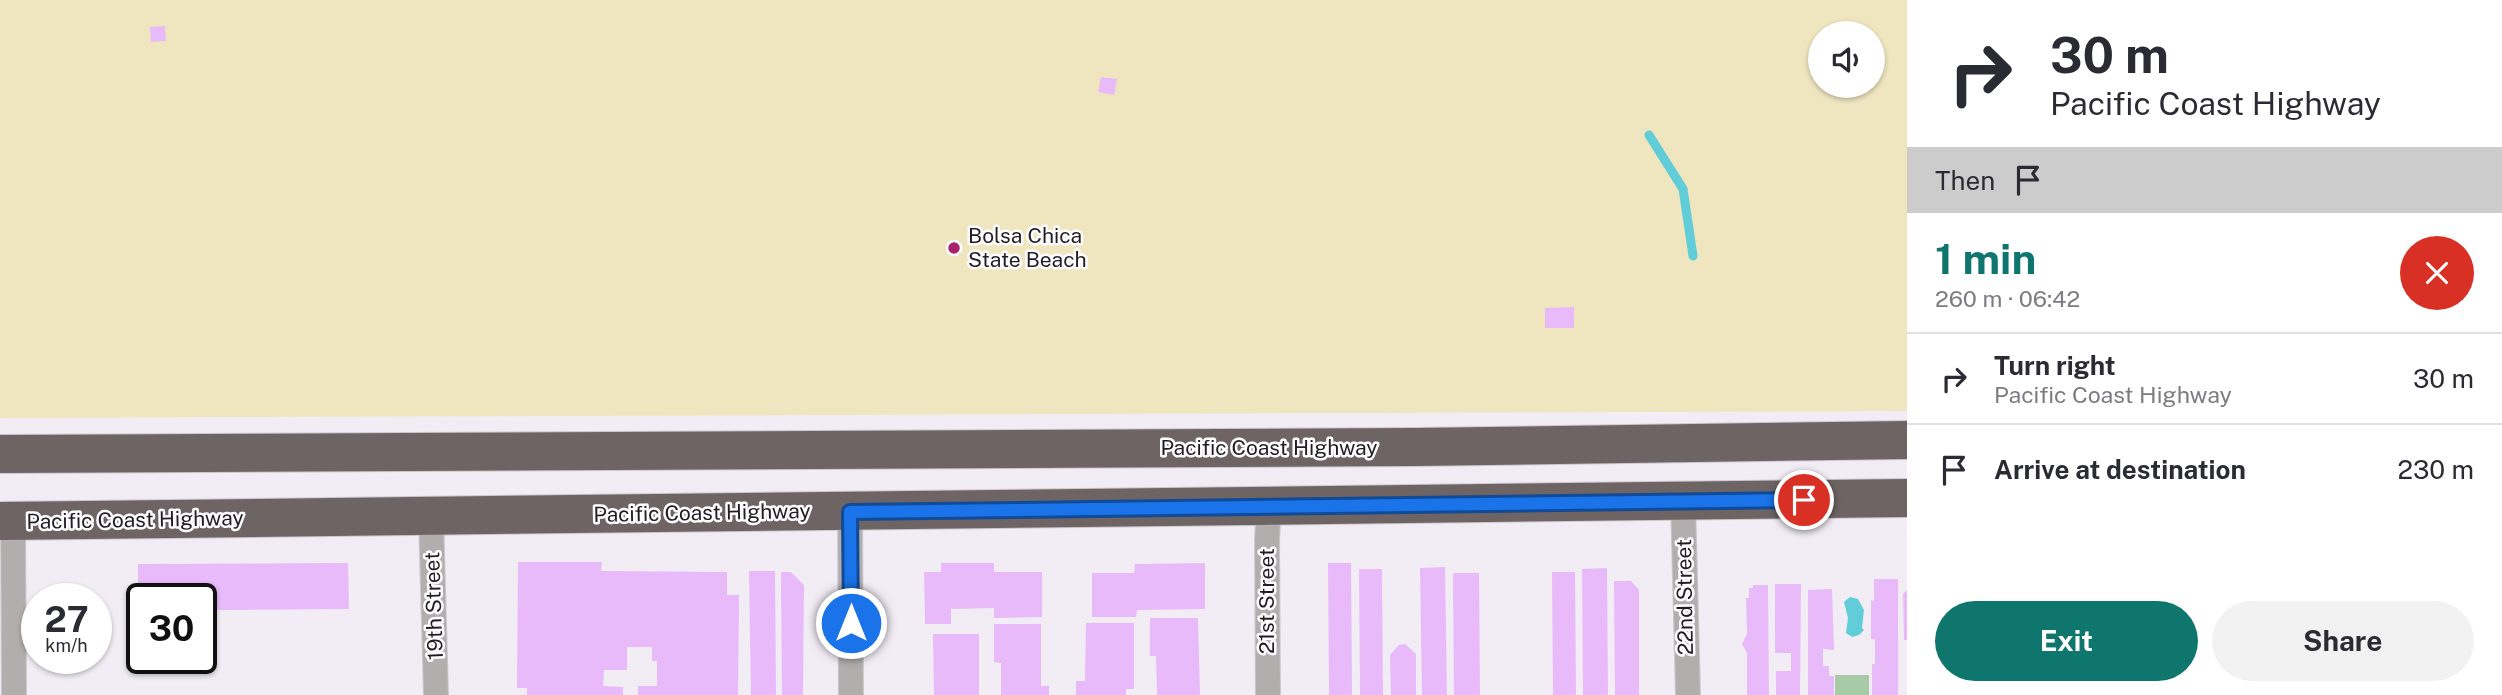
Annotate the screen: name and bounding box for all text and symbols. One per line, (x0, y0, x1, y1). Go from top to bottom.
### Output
map controls (1808, 21, 1885, 98)
button: sound (1808, 21, 1885, 98)
text: 30 m (2050, 26, 2169, 84)
icon: right (1935, 28, 2026, 119)
text: Pacific Coast Highway (2050, 85, 2381, 122)
icon: arrive (2009, 161, 2047, 199)
text: Then (1935, 165, 1995, 196)
place label: Bolsa Chica State Beach (968, 223, 1087, 272)
text: 1 min (1935, 234, 2036, 283)
button: close (2400, 236, 2474, 310)
marker: Bolsa Chica State Beach (946, 240, 962, 256)
text: 260 m · 06:42 (1935, 285, 2080, 312)
text: Turn right (1994, 350, 2116, 381)
icon: right (1935, 360, 1973, 398)
text: 30 m (2413, 363, 2474, 394)
text: Pacific Coast Highway (1994, 381, 2232, 408)
street label: Pacific Coast Highway (1160, 435, 1378, 460)
icon: arrive (1935, 451, 1973, 489)
text: Arrive at destination (1994, 454, 2246, 485)
text: 230 m (2398, 454, 2474, 485)
pin (1774, 470, 1834, 530)
icon: arrive (1785, 481, 1823, 519)
street label: Pacific Coast Highway (593, 498, 811, 527)
street label: Pacific Coast Highway (26, 505, 244, 534)
street label: 22nd Street (1671, 539, 1698, 655)
street label: 21st Street (1254, 548, 1279, 654)
street label: 19th Street (419, 551, 448, 661)
speed limit sign: 30 (126, 583, 217, 674)
position arrow (814, 586, 888, 660)
text: 27 (44, 599, 89, 640)
button: Exit (1935, 601, 2198, 681)
button: Share (2212, 601, 2474, 681)
text: km/h (45, 635, 88, 656)

